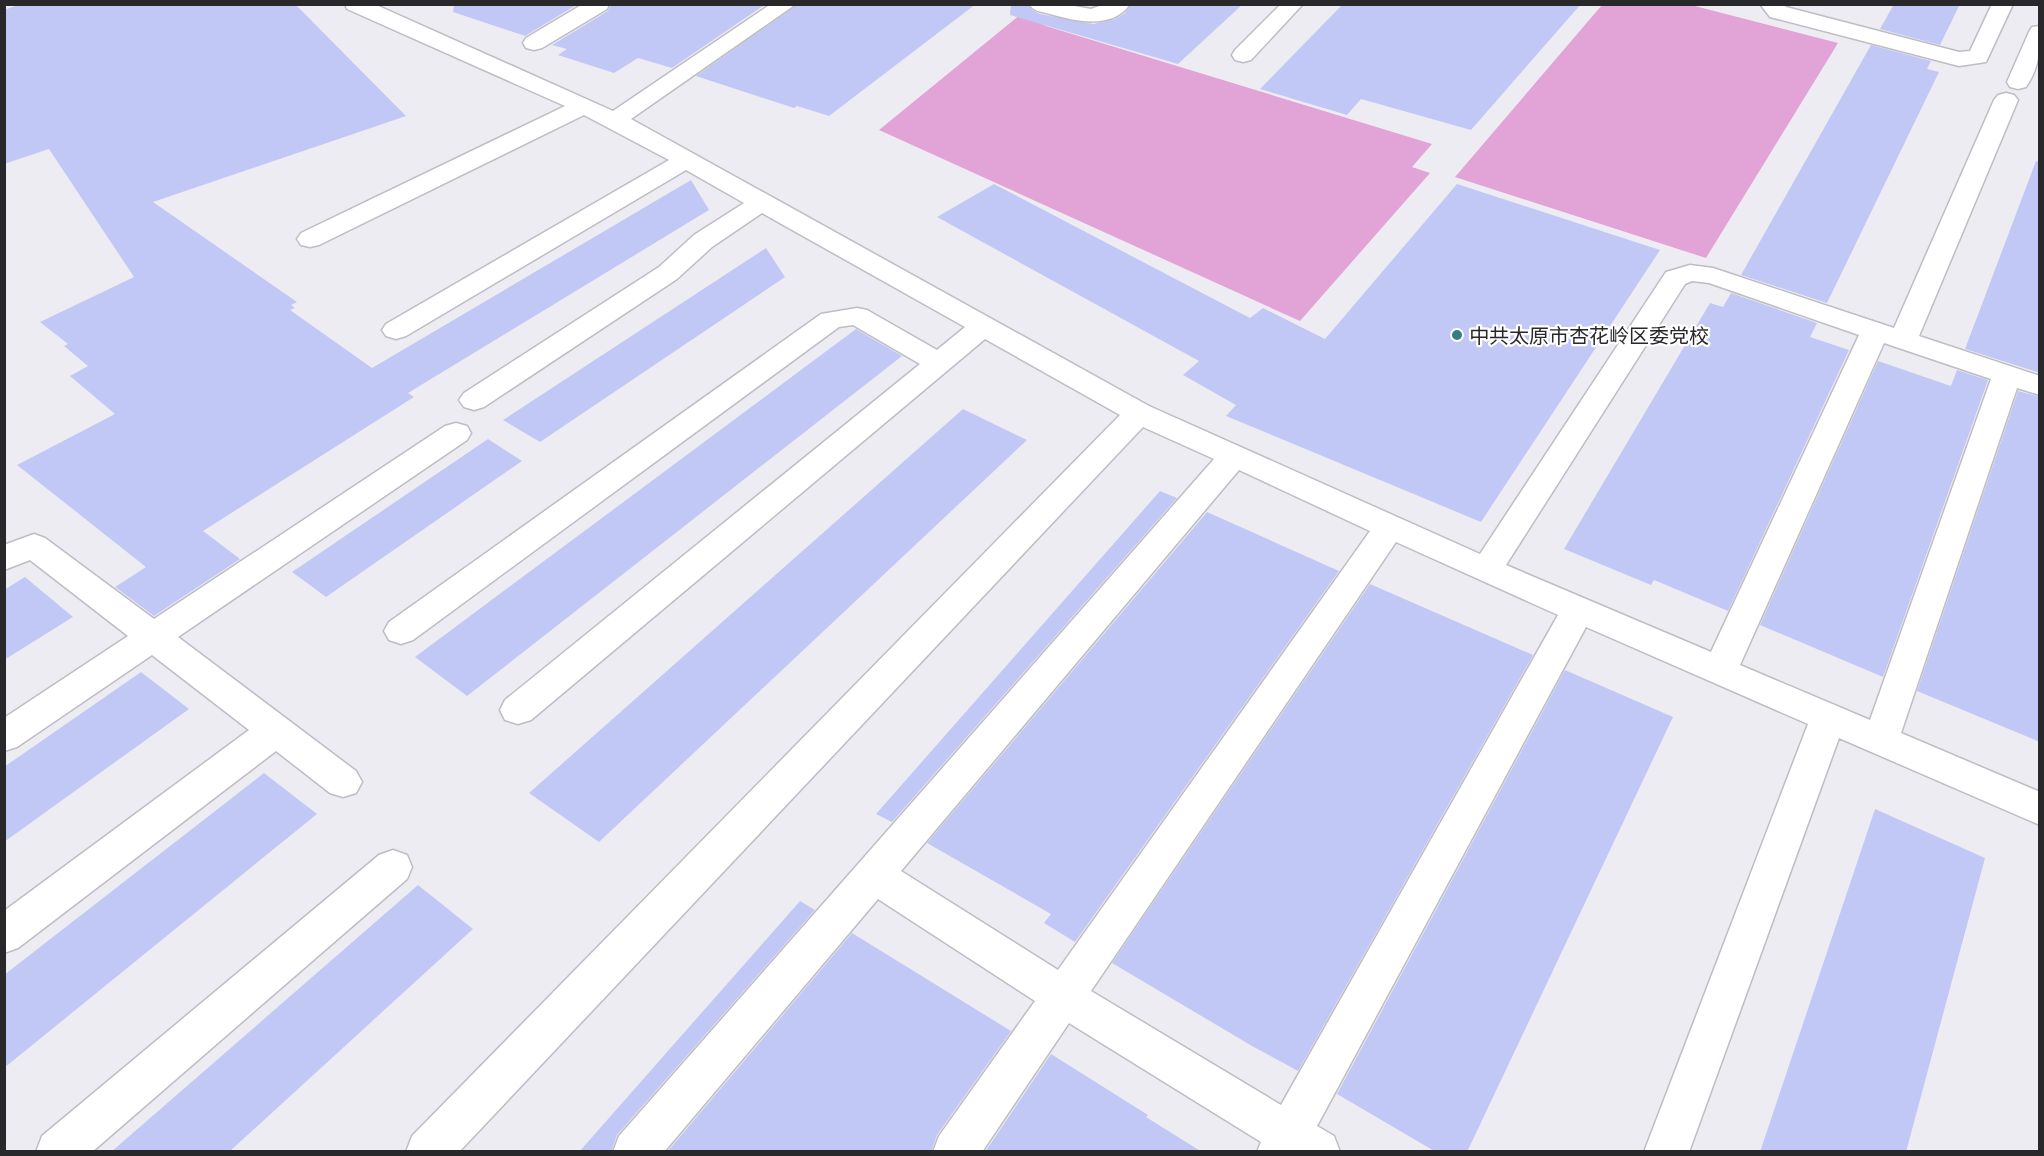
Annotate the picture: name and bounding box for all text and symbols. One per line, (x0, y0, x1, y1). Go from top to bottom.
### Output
place label: 中共太原市杏花岭区委党校 (1469, 323, 1709, 348)
marker: 中共太原市杏花岭区委党校 (1450, 328, 1464, 342)

